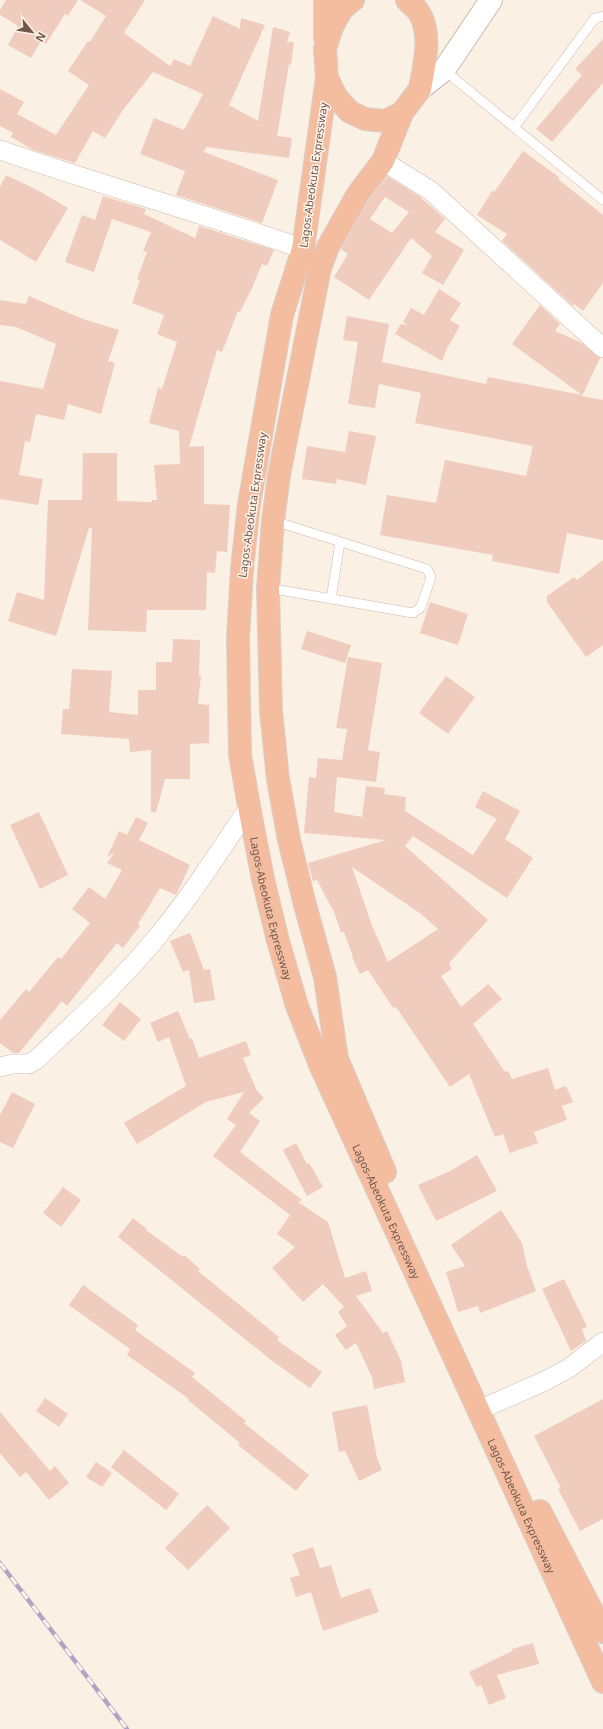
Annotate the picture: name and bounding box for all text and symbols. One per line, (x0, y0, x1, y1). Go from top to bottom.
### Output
north arrow (12, 12, 52, 52)
text: N (32, 30, 50, 45)
street label: Lagos-Abeokuta Expressway (295, 101, 331, 249)
street label: Lagos-Abeokuta Expressway (234, 431, 270, 579)
street label: Lagos-Abeokuta Expressway (247, 836, 297, 982)
street label: Lagos-Abeokuta Expressway (350, 1141, 425, 1281)
street label: Lagos-Abeokuta Expressway (485, 1436, 560, 1576)

